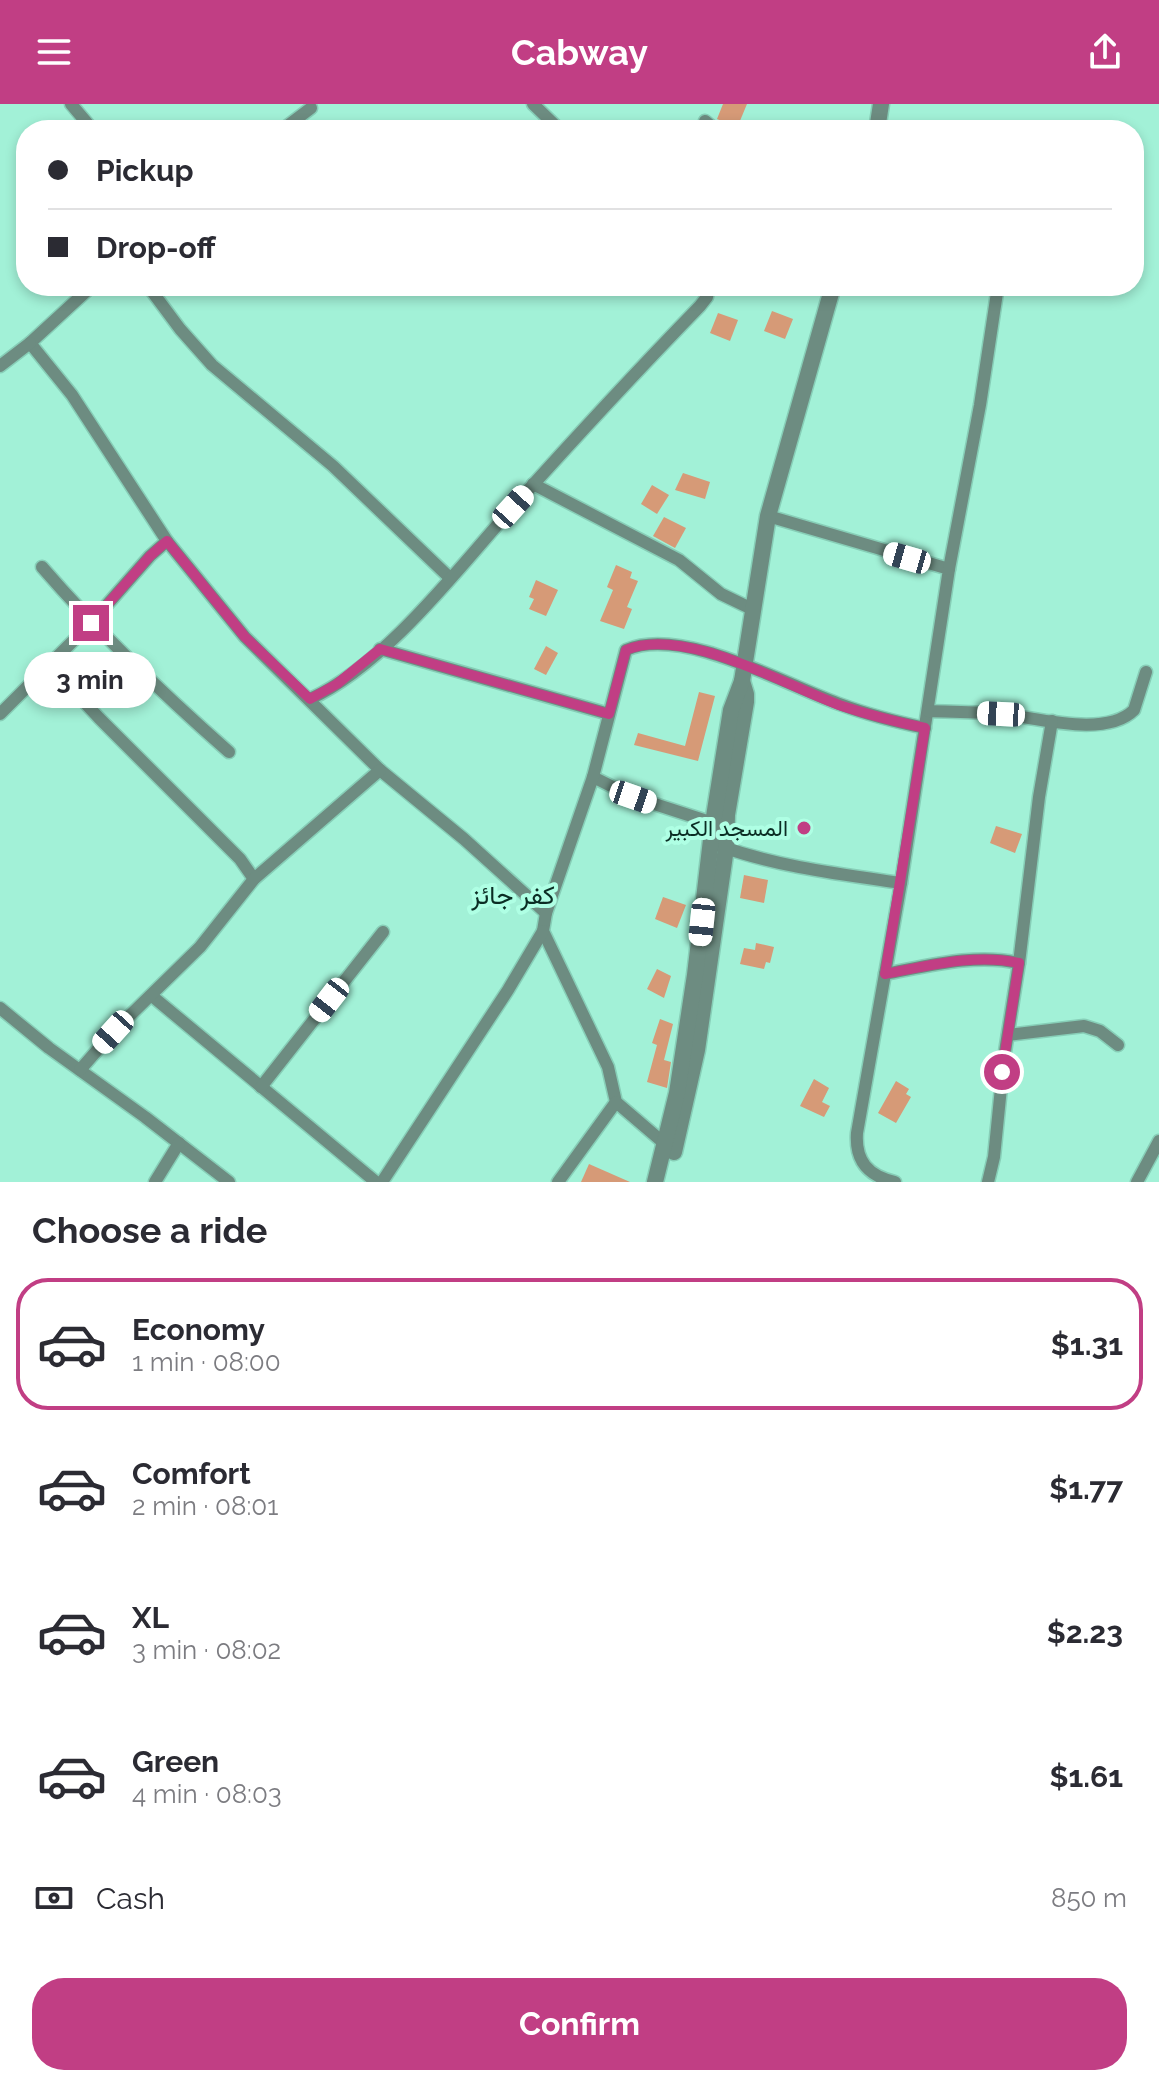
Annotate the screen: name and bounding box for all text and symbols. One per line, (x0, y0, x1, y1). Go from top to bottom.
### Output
icon: menu (32, 30, 76, 74)
icon: share (1083, 30, 1127, 74)
text: Cabway (511, 31, 648, 73)
text: Pickup (96, 153, 194, 188)
text: Drop-off (96, 230, 216, 265)
car (488, 481, 538, 533)
car (881, 540, 933, 576)
route end (73, 605, 109, 641)
callout: 3 min (25, 651, 157, 707)
text: 3 min (56, 665, 124, 695)
car (976, 701, 1026, 727)
car (606, 778, 660, 816)
place label: المسجد الكبير (665, 815, 788, 842)
marker: المسجد الكبير (795, 819, 813, 837)
district label: كفر جائز (470, 880, 555, 911)
car (688, 897, 716, 947)
car (305, 974, 353, 1026)
car (88, 1006, 138, 1058)
route start (984, 1054, 1020, 1090)
text: Choose a ride (32, 1209, 267, 1251)
icon: car (36, 1308, 108, 1380)
text: Economy (132, 1312, 265, 1347)
text: $1.31 (1051, 1327, 1123, 1362)
text: 1 min · 08:00 (132, 1347, 281, 1377)
icon: car (36, 1452, 108, 1524)
text: Comfort (132, 1456, 251, 1491)
text: $1.77 (1049, 1471, 1123, 1506)
text: 2 min · 08:01 (132, 1491, 278, 1521)
icon: car (36, 1596, 108, 1668)
text: XL (132, 1600, 169, 1635)
text: $2.23 (1047, 1615, 1123, 1650)
text: 3 min · 08:02 (132, 1635, 281, 1665)
icon: car (36, 1740, 108, 1812)
text: Green (132, 1744, 219, 1779)
text: $1.61 (1049, 1759, 1123, 1794)
text: 4 min · 08:03 (132, 1779, 282, 1809)
icon: cash (32, 1876, 76, 1920)
text: Cash (96, 1881, 165, 1916)
text: 850 m (1051, 1883, 1127, 1913)
button: Confirm (32, 1978, 1127, 2070)

